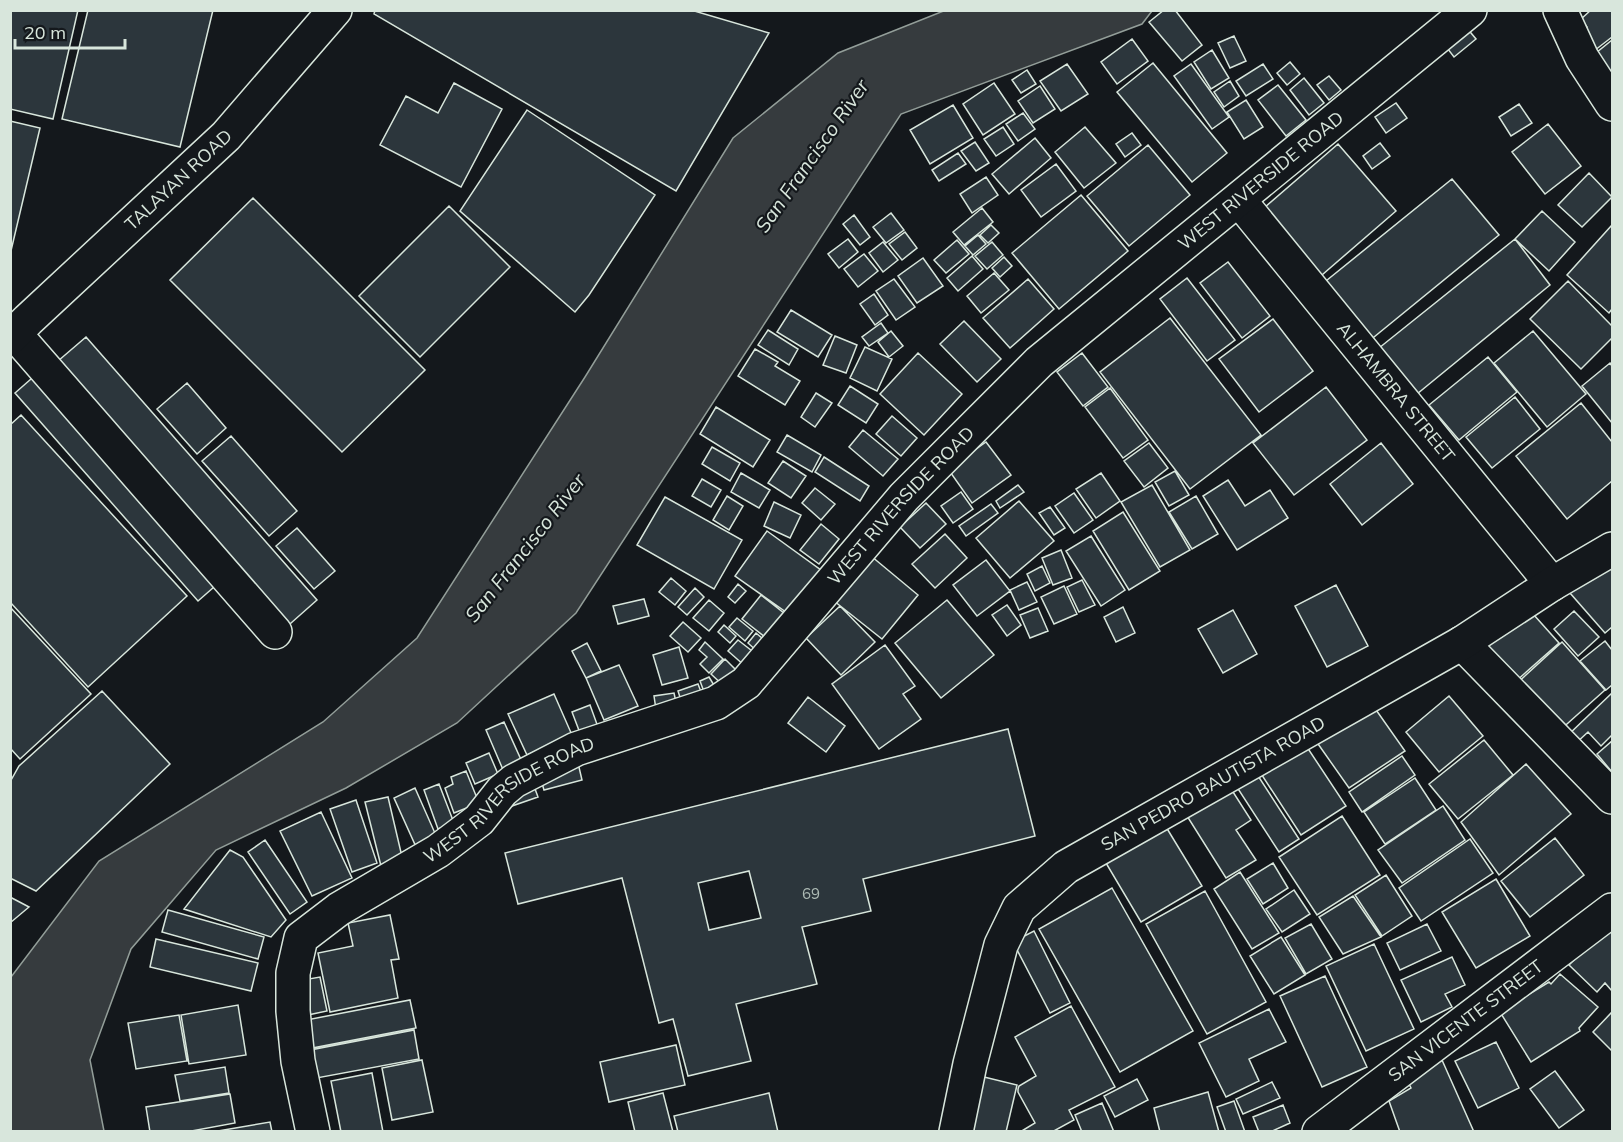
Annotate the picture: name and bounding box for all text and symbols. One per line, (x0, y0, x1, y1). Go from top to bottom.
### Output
scale bar (15, 12, 124, 50)
text: 20 m (24, 21, 66, 44)
water label: San Francisco River (749, 74, 874, 237)
street label: WEST RIVERSIDE ROAD (1173, 106, 1348, 255)
street label: TALAYAN ROAD (120, 124, 237, 235)
street label: ALHAMBRA STREET (1332, 317, 1460, 467)
street label: WEST RIVERSIDE ROAD (822, 421, 979, 590)
water label: San Francisco River (459, 468, 591, 627)
street label: SAN PEDRO BAUTISTA ROAD (1097, 711, 1329, 856)
street label: WEST RIVERSIDE ROAD (419, 732, 597, 868)
house number: 69 (802, 884, 820, 903)
street label: SAN VICENTE STREET (1383, 954, 1548, 1087)

